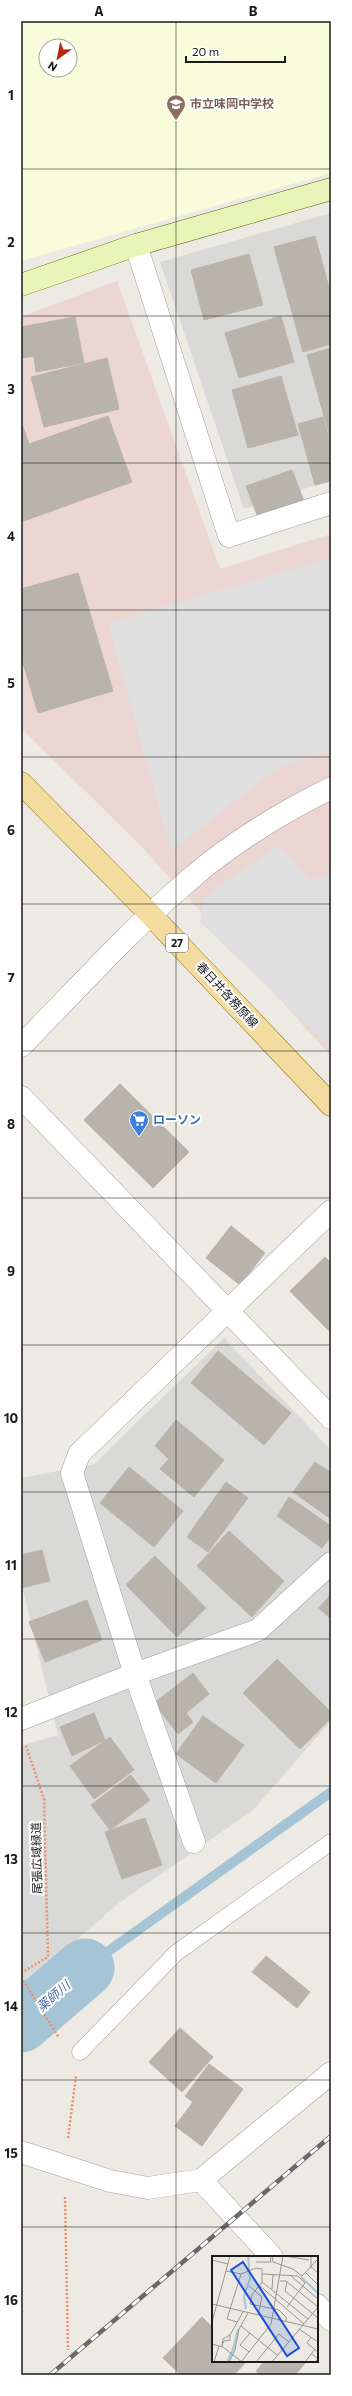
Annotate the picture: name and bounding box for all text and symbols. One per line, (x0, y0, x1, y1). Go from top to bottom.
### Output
text: A (94, 3, 104, 19)
text: B (249, 3, 258, 19)
north arrow (38, 38, 78, 78)
scale bar (186, 38, 285, 64)
text: 20 m (192, 44, 219, 58)
text: N (45, 59, 59, 75)
text: 1 (8, 87, 14, 103)
school or university icon: 市立味岡中学校 (165, 93, 187, 121)
place label: 市立味岡中学校 (190, 96, 274, 110)
text: 2 (7, 234, 15, 250)
text: 3 (7, 381, 15, 397)
text: 4 (7, 528, 15, 544)
text: 5 (7, 675, 15, 691)
text: 6 (7, 822, 15, 838)
road number: 27 (166, 934, 188, 952)
street label: 春日井各務原線 (194, 959, 262, 1030)
text: 7 (7, 969, 15, 985)
supermarket icon: ローソン (128, 1109, 150, 1137)
place label: ローソン (153, 1112, 201, 1126)
text: 8 (7, 1116, 15, 1132)
text: 9 (7, 1263, 15, 1279)
text: 10 (4, 1410, 19, 1426)
text: 11 (5, 1557, 17, 1573)
text: 12 (4, 1704, 18, 1720)
street label: 尾張広域緑道 (28, 1822, 44, 1894)
text: 13 (4, 1851, 18, 1867)
water label: 薬師川 (33, 1976, 74, 2015)
text: 14 (4, 1998, 18, 2014)
text: 15 (4, 2145, 18, 2161)
inset map (212, 2256, 318, 2362)
text: 16 (4, 2292, 18, 2308)

